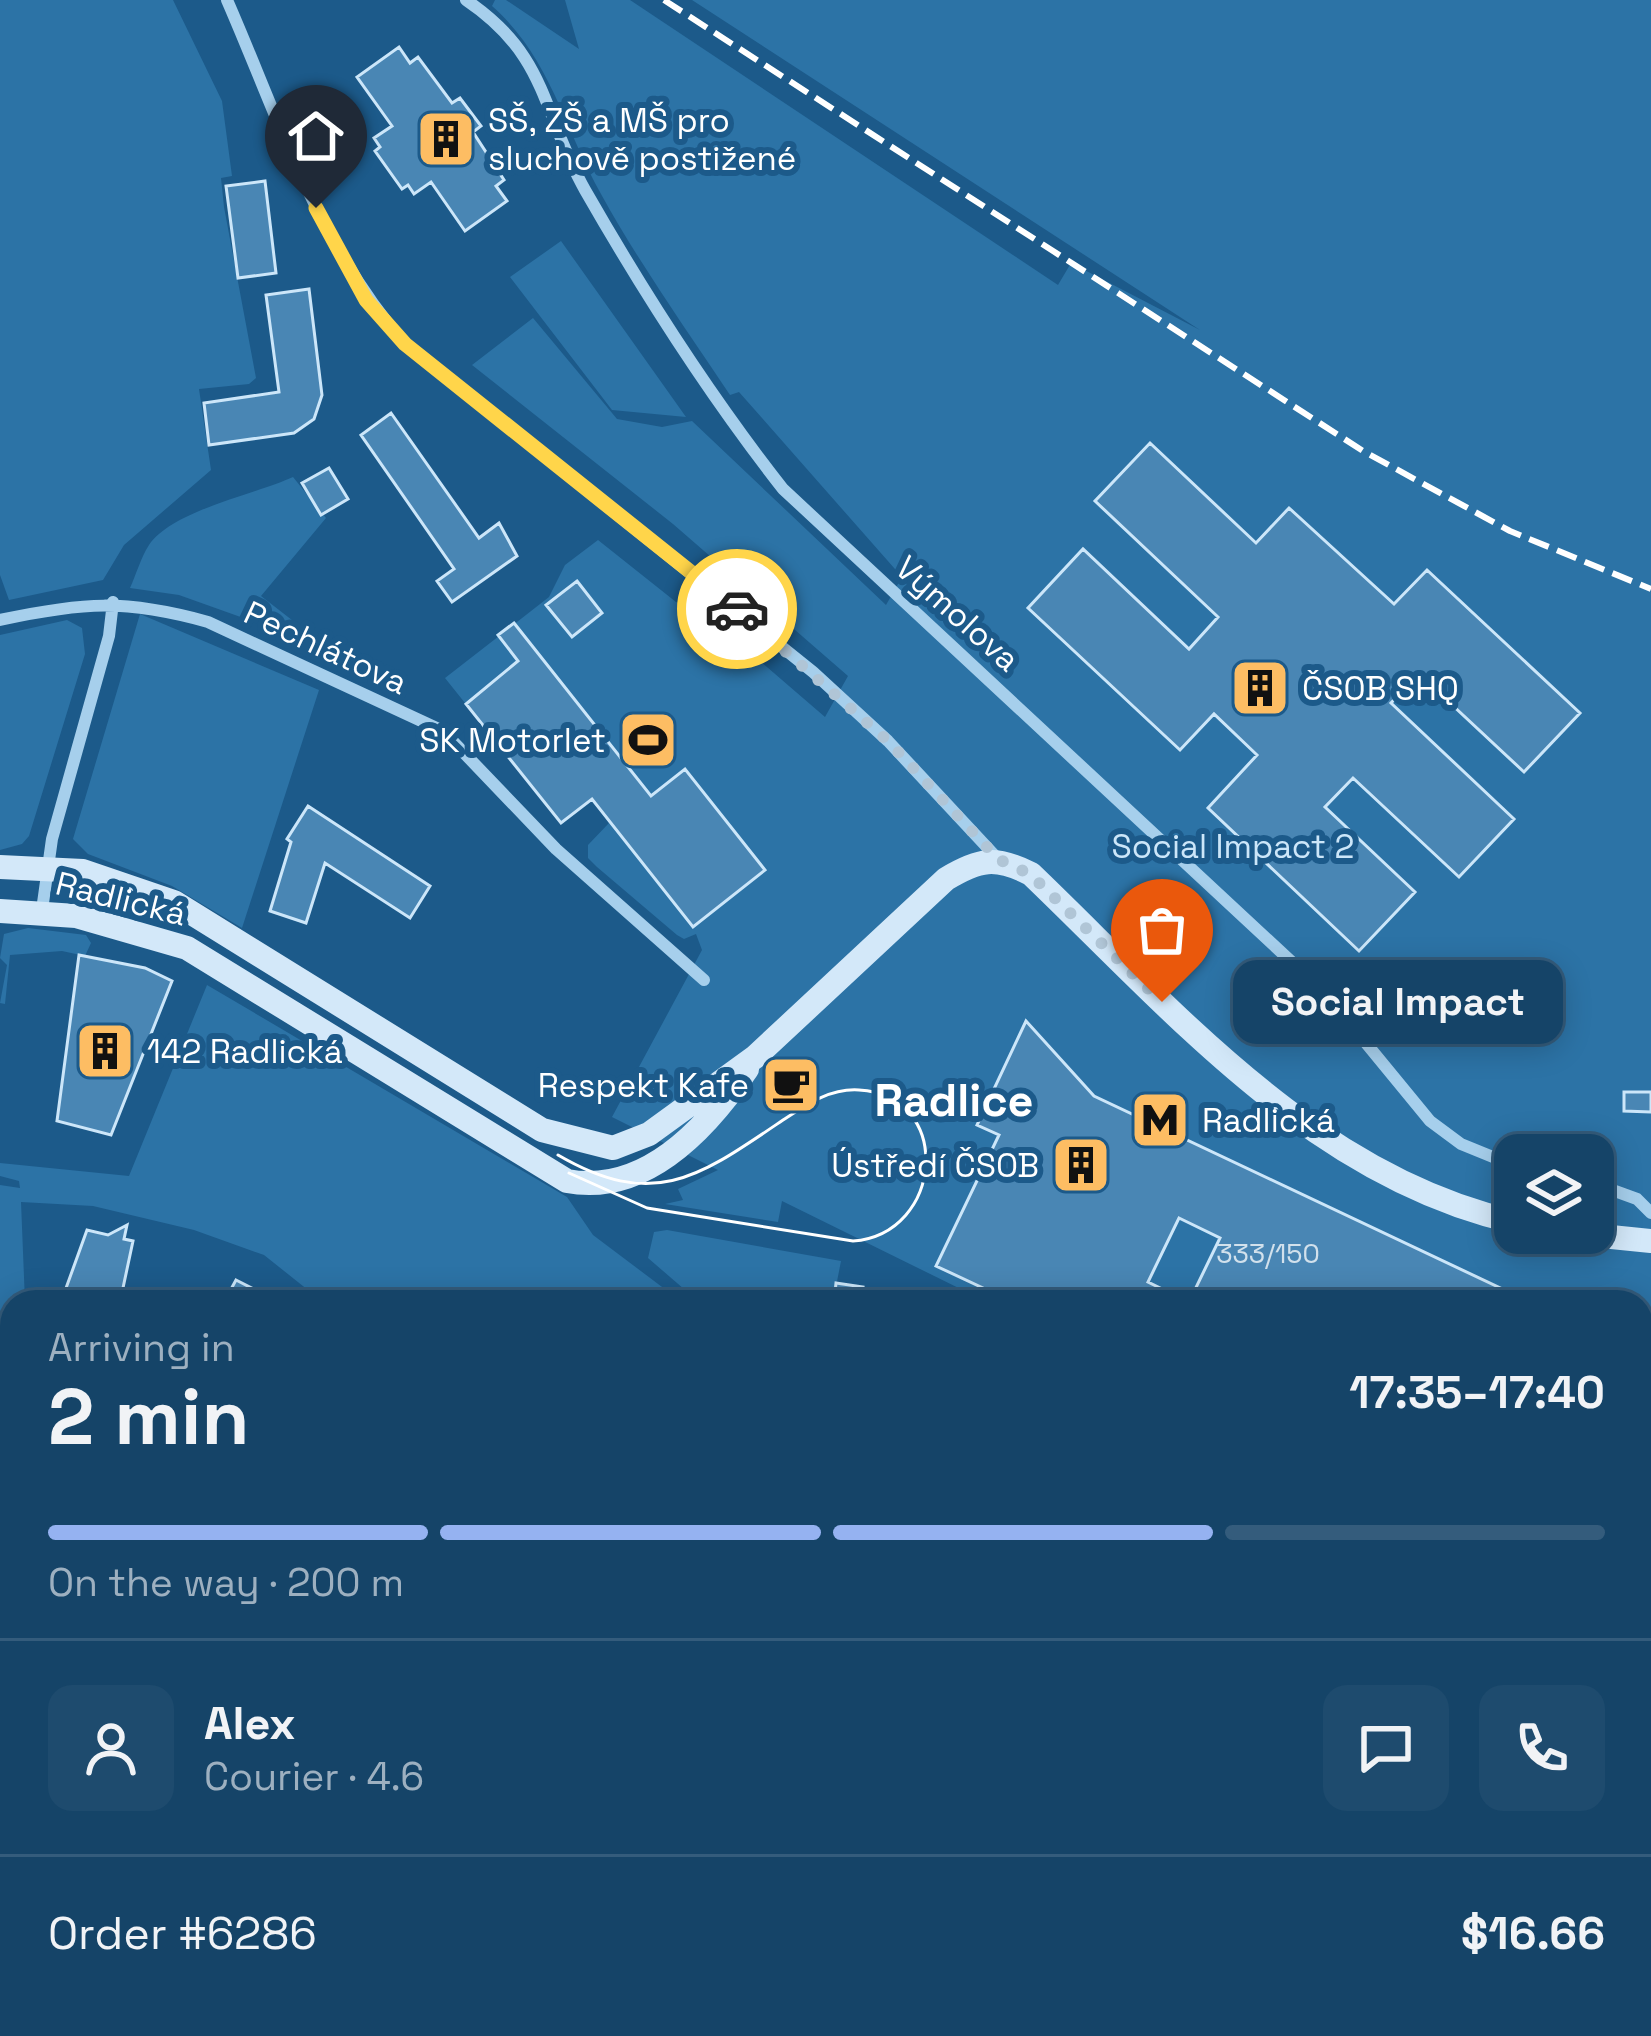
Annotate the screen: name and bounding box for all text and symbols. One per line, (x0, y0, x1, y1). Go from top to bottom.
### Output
pin (265, 85, 367, 208)
place label: SŠ, ZŠ a MŠ pro sluchově postižené (488, 100, 796, 180)
icon: home (283, 103, 349, 169)
building icon: SŠ, ZŠ a MŠ pro sluchově postižené (415, 108, 477, 170)
street label: Výmolova (886, 547, 1028, 681)
courier (677, 549, 797, 669)
icon: car (704, 576, 770, 642)
street label: Pechlátova (237, 592, 414, 704)
building icon: ČSOB SHQ (1229, 657, 1291, 719)
place label: ČSOB SHQ (1302, 668, 1459, 710)
sports icon: SK Motorlet (617, 709, 679, 771)
place label: SK Motorlet (419, 720, 606, 762)
park label: Social Impact 2 (1112, 826, 1354, 868)
street label: Radlická (51, 863, 190, 935)
pin (1111, 879, 1213, 1002)
icon: bag (1129, 897, 1195, 963)
callout: Social Impact (1234, 960, 1564, 1044)
text: Social Impact (1271, 977, 1525, 1026)
building icon: 142 Radlická (74, 1020, 136, 1082)
place label: 142 Radlická (147, 1031, 343, 1073)
cafe icon: Respekt Kafe (760, 1054, 822, 1116)
place label: Respekt Kafe (538, 1065, 749, 1107)
district label: Radlice (875, 1072, 1034, 1129)
metro station icon: Radlická (1129, 1089, 1191, 1151)
place label: Radlická (1202, 1100, 1335, 1142)
building icon: Ústředí ČSOB (1050, 1134, 1112, 1196)
map controls (1494, 1134, 1614, 1254)
button: layers (1494, 1134, 1614, 1254)
place label: Ústředí ČSOB (831, 1145, 1039, 1187)
house number: 333/150 (1216, 1236, 1320, 1271)
text: Arriving in (48, 1323, 235, 1372)
text: 17:35–17:40 (1349, 1364, 1605, 1421)
text: 2 min (48, 1367, 250, 1467)
text: On the way · 200 m (48, 1558, 404, 1607)
button: person (48, 1685, 174, 1811)
button: chat (1323, 1685, 1449, 1811)
button: phone (1479, 1685, 1605, 1811)
text: Alex (204, 1695, 296, 1752)
text: Courier · 4.6 (204, 1752, 424, 1801)
text: Order #6286 (48, 1905, 317, 1962)
text: $16.66 (1461, 1905, 1605, 1962)

